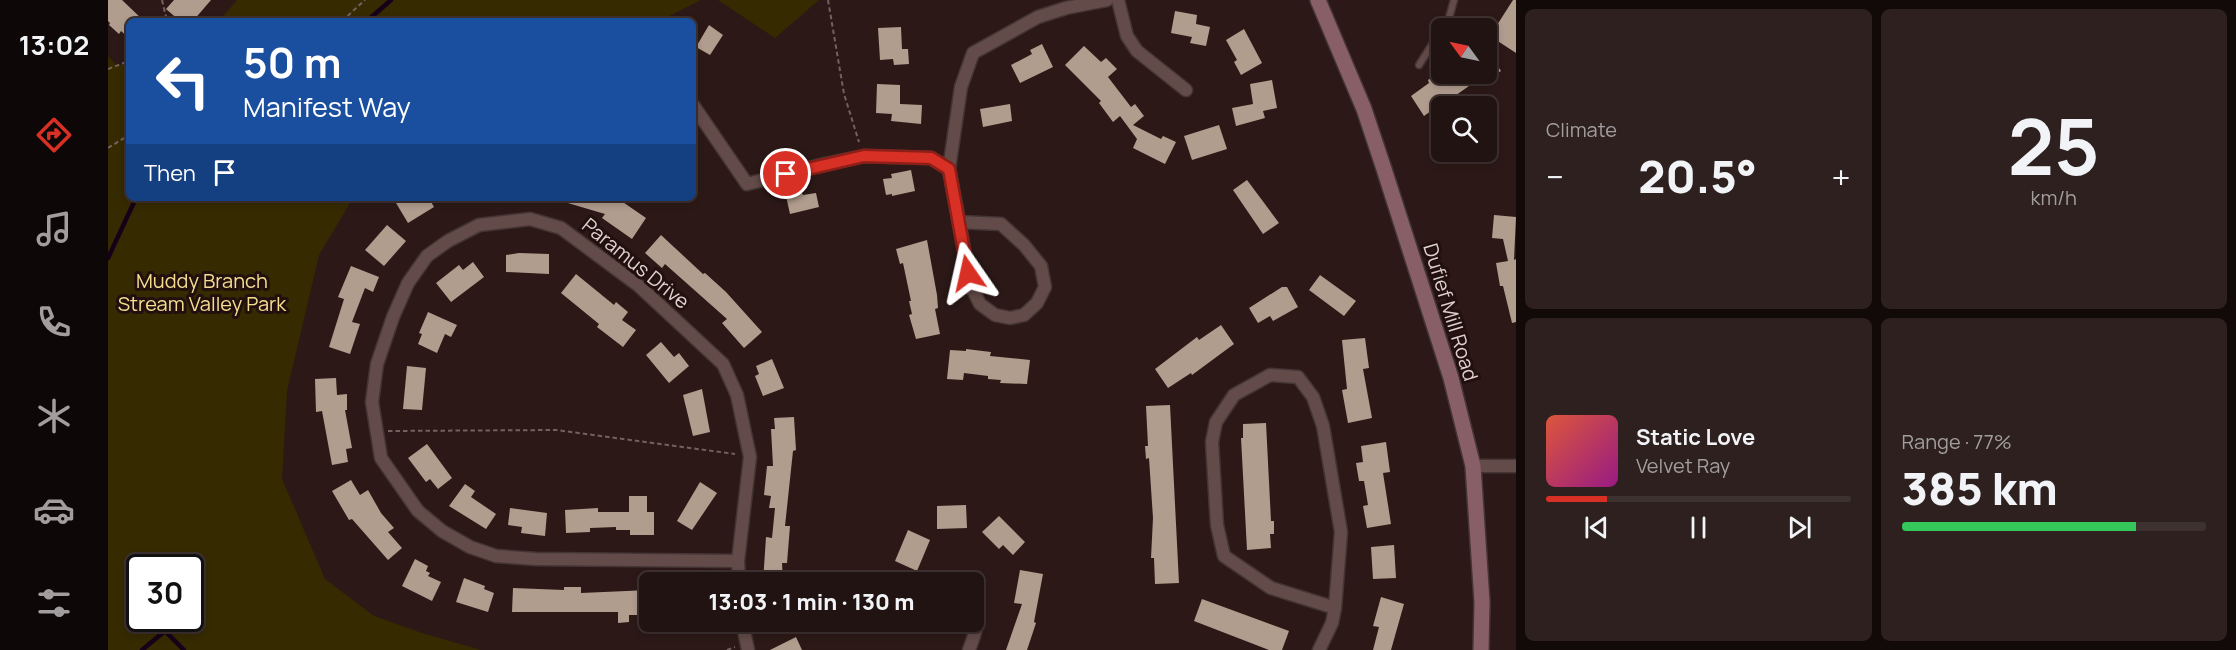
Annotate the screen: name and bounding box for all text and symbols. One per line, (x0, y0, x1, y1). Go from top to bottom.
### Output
north arrow (1431, 18, 1497, 84)
map controls (1431, 18, 1497, 162)
text: 13:02 (19, 26, 89, 63)
text: 50 m (243, 33, 341, 91)
icon: left (144, 42, 222, 120)
text: Manifest Way (243, 88, 411, 125)
text: 25 (2008, 92, 2100, 198)
button: search (1431, 96, 1497, 162)
icon: directions (33, 114, 75, 156)
text: Climate (1546, 116, 1617, 143)
text: 20.5° (1638, 145, 1757, 207)
pin (760, 148, 811, 199)
text: − (1546, 154, 1564, 199)
text: + (1831, 154, 1851, 199)
icon: arrive (208, 156, 241, 189)
icon: arrive (769, 157, 802, 190)
text: Then (144, 158, 196, 188)
text: km/h (2030, 184, 2077, 211)
icon: music (33, 208, 75, 250)
street label: Paramus Drive (577, 211, 695, 315)
street label: Dufief Mill Road (1417, 240, 1485, 384)
position arrow (936, 241, 1000, 305)
park label: Muddy Branch Stream Valley Park (118, 267, 287, 317)
icon: phone (33, 301, 75, 343)
icon: climate (33, 395, 75, 437)
text: Static Love (1636, 422, 1755, 452)
text: Range · 77% (1902, 428, 2012, 455)
text: Velvet Ray (1636, 452, 1730, 479)
text: 385 km (1902, 457, 2058, 519)
icon: car (33, 489, 75, 531)
icon: previous (1580, 511, 1613, 544)
icon: pause (1682, 511, 1715, 544)
icon: next (1783, 511, 1816, 544)
speed limit sign: 30 (126, 554, 204, 632)
icon: filters (33, 582, 75, 624)
text: 13:03 · 1 min · 130 m (708, 587, 915, 617)

